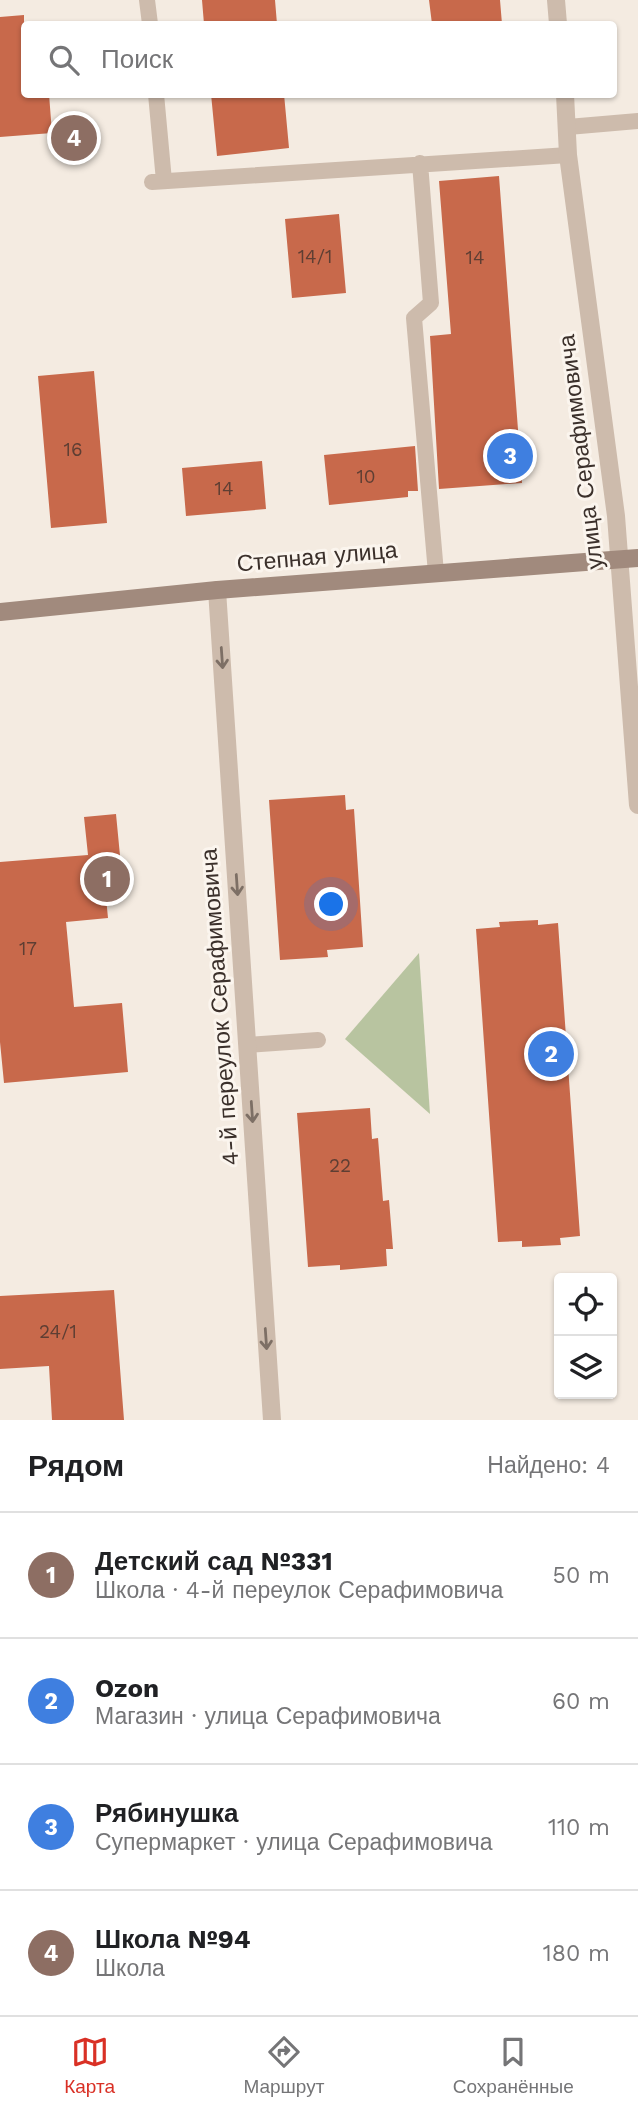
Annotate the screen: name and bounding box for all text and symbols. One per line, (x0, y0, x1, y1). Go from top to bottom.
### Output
search box (21, 21, 617, 98)
icon: search (45, 41, 83, 79)
text: Поиск (101, 44, 173, 74)
pin: 4 (51, 112, 97, 164)
house number: 14/1 (298, 245, 332, 268)
house number: 14 (465, 246, 485, 269)
street label: улица Серафимовича (553, 333, 609, 571)
pin: 3 (487, 430, 533, 482)
house number: 16 (64, 438, 82, 461)
house number: 10 (356, 465, 376, 488)
house number: 14 (214, 477, 234, 500)
street label: Степная улица (236, 537, 399, 577)
one-way arrow (216, 646, 229, 669)
street label: 4-й переулок Серафимовича (195, 847, 245, 1166)
pin: 1 (84, 853, 130, 905)
one-way arrow (231, 873, 244, 896)
your location (314, 887, 348, 921)
house number: 17 (19, 937, 37, 960)
pin: 2 (528, 1028, 574, 1080)
one-way arrow (245, 1100, 258, 1123)
house number: 22 (329, 1154, 351, 1177)
map controls (554, 1273, 617, 1399)
button: locate (554, 1273, 617, 1336)
house number: 24/1 (39, 1320, 77, 1343)
one-way arrow (260, 1327, 273, 1350)
button: layers (554, 1336, 617, 1399)
text: Рядом (28, 1448, 124, 1483)
text: Найдено: 4 (487, 1452, 610, 1479)
text: Детский сад №331 (95, 1546, 333, 1576)
text: 1 (46, 1562, 56, 1589)
text: 50 m (553, 1562, 610, 1589)
text: Школа · 4-й переулок Серафимовича (95, 1577, 503, 1604)
text: Ozon (95, 1673, 159, 1703)
text: 2 (44, 1688, 58, 1715)
text: 60 m (552, 1688, 610, 1715)
text: Магазин · улица Серафимовича (95, 1703, 441, 1730)
text: Рябинушка (95, 1798, 239, 1828)
text: 3 (44, 1814, 58, 1841)
text: 110 m (548, 1814, 610, 1841)
text: Супермаркет · улица Серафимовича (95, 1829, 493, 1856)
text: Школа №94 (95, 1924, 251, 1954)
text: 4 (44, 1940, 58, 1967)
text: 180 m (543, 1940, 610, 1967)
text: Школа (95, 1955, 165, 1982)
tab: Карта (64, 2033, 115, 2098)
tab: Маршрут (243, 2033, 324, 2098)
tab: Сохранённые (453, 2033, 574, 2098)

